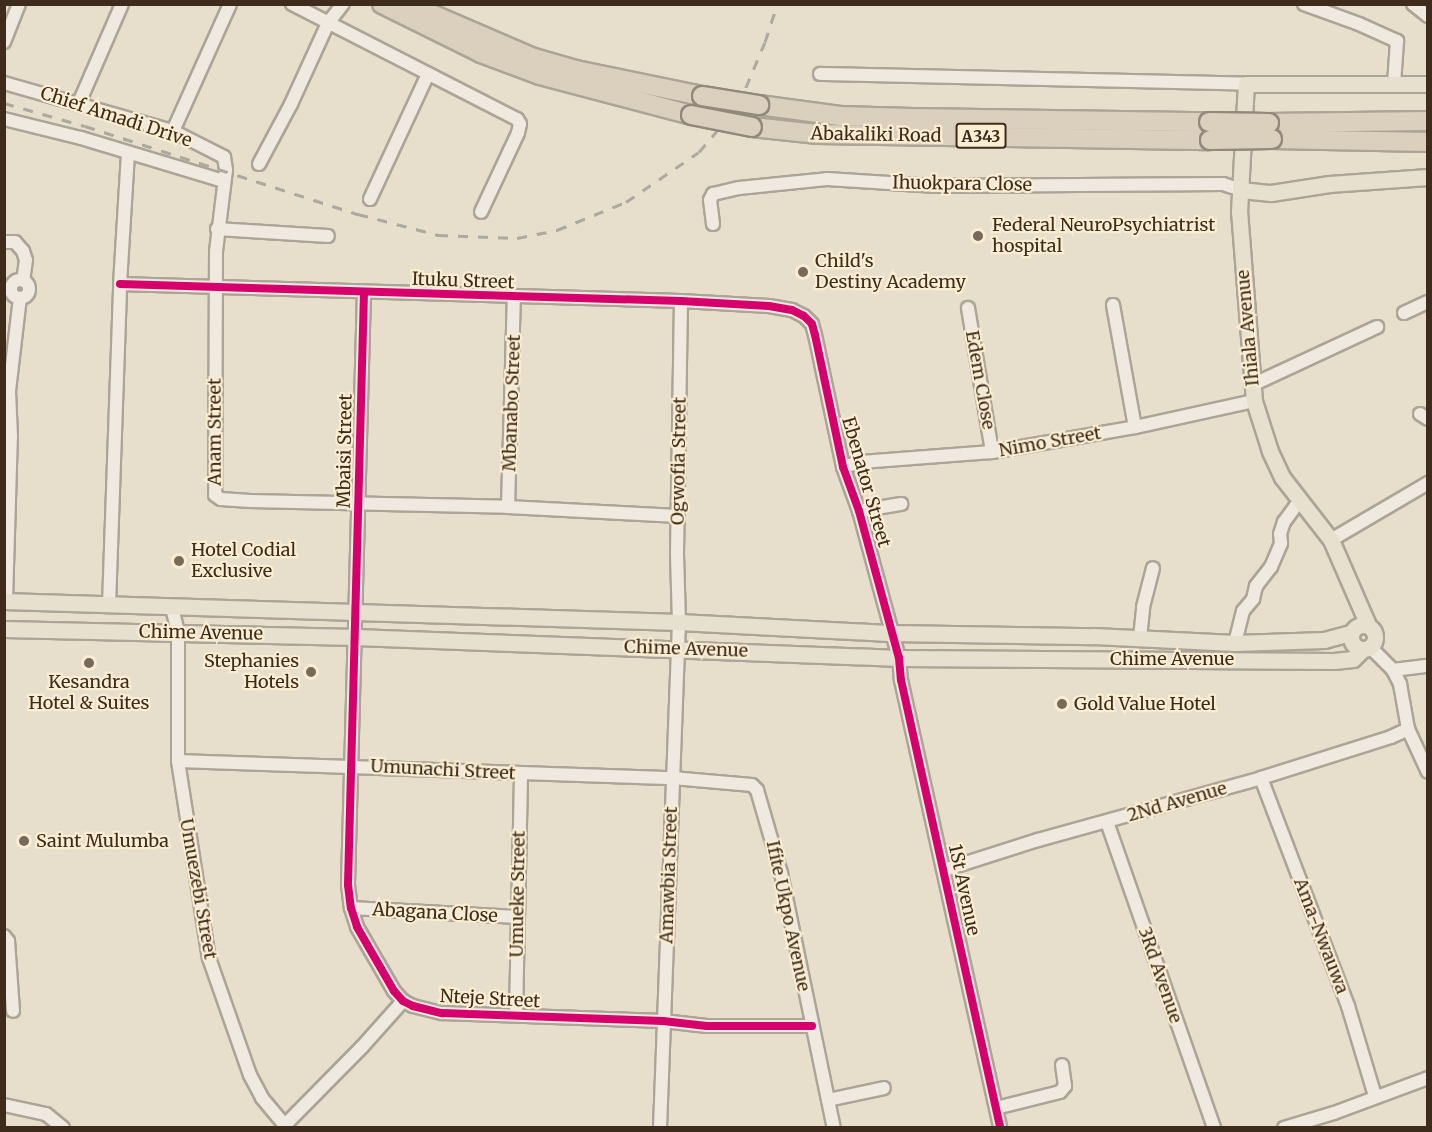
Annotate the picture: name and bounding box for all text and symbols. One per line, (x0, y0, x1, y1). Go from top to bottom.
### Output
street label: Chief Amadi Drive (38, 82, 194, 152)
street label: Abakaliki Road (810, 123, 942, 147)
road number: A343 (956, 123, 1006, 149)
street label: Ihuokpara Close (892, 172, 1032, 196)
place label: Federal NeuroPsychiatrist hospital (992, 215, 1215, 258)
marker: Federal NeuroPsychiatrist hospital (969, 227, 987, 245)
place label: Child's Destiny Academy (815, 251, 966, 294)
marker: Child's Destiny Academy (796, 265, 810, 279)
street label: Ituku Street (411, 268, 515, 294)
street label: Ihiala Avenue (1232, 269, 1264, 387)
street label: Edem Close (961, 329, 999, 431)
street label: Mbanabo Street (499, 334, 525, 472)
street label: Anam Street (204, 378, 226, 486)
street label: Mbaisi Street (333, 394, 357, 508)
street label: Ogwofia Street (667, 397, 691, 525)
street label: Ebenator Street (837, 414, 895, 550)
street label: Nimo Street (997, 422, 1103, 462)
place label: Hotel Codial Exclusive (191, 540, 296, 582)
marker: Hotel Codial Exclusive (172, 554, 186, 568)
street label: Chime Avenue (139, 621, 263, 645)
street label: Chime Avenue (624, 636, 748, 662)
street label: Chime Avenue (1110, 648, 1234, 670)
place label: Stephanies Hotels (204, 651, 299, 694)
marker: Kesandra Hotel & Suites (82, 656, 96, 670)
marker: Stephanies Hotels (304, 665, 318, 679)
place label: Kesandra Hotel & Suites (29, 672, 149, 714)
place label: Gold Value Hotel (1074, 693, 1216, 715)
marker: Gold Value Hotel (1055, 697, 1069, 711)
street label: Umunachi Street (370, 755, 516, 785)
street label: 2Nd Avenue (1125, 777, 1229, 827)
street label: Amawbia Street (656, 806, 682, 944)
street label: Umuezebi Street (175, 817, 221, 961)
place label: Saint Mulumba (36, 830, 169, 852)
street label: Umueke Street (506, 830, 530, 958)
marker: Saint Mulumba (17, 834, 31, 848)
street label: Ifite Ukpo Avenue (761, 839, 815, 993)
street label: 1St Avenue (944, 842, 984, 938)
street label: Ama-Nwauwa (1289, 875, 1353, 997)
street label: Abagana Close (372, 899, 498, 927)
street label: 3Rd Avenue (1133, 924, 1187, 1026)
street label: Nteje Street (439, 986, 541, 1012)

